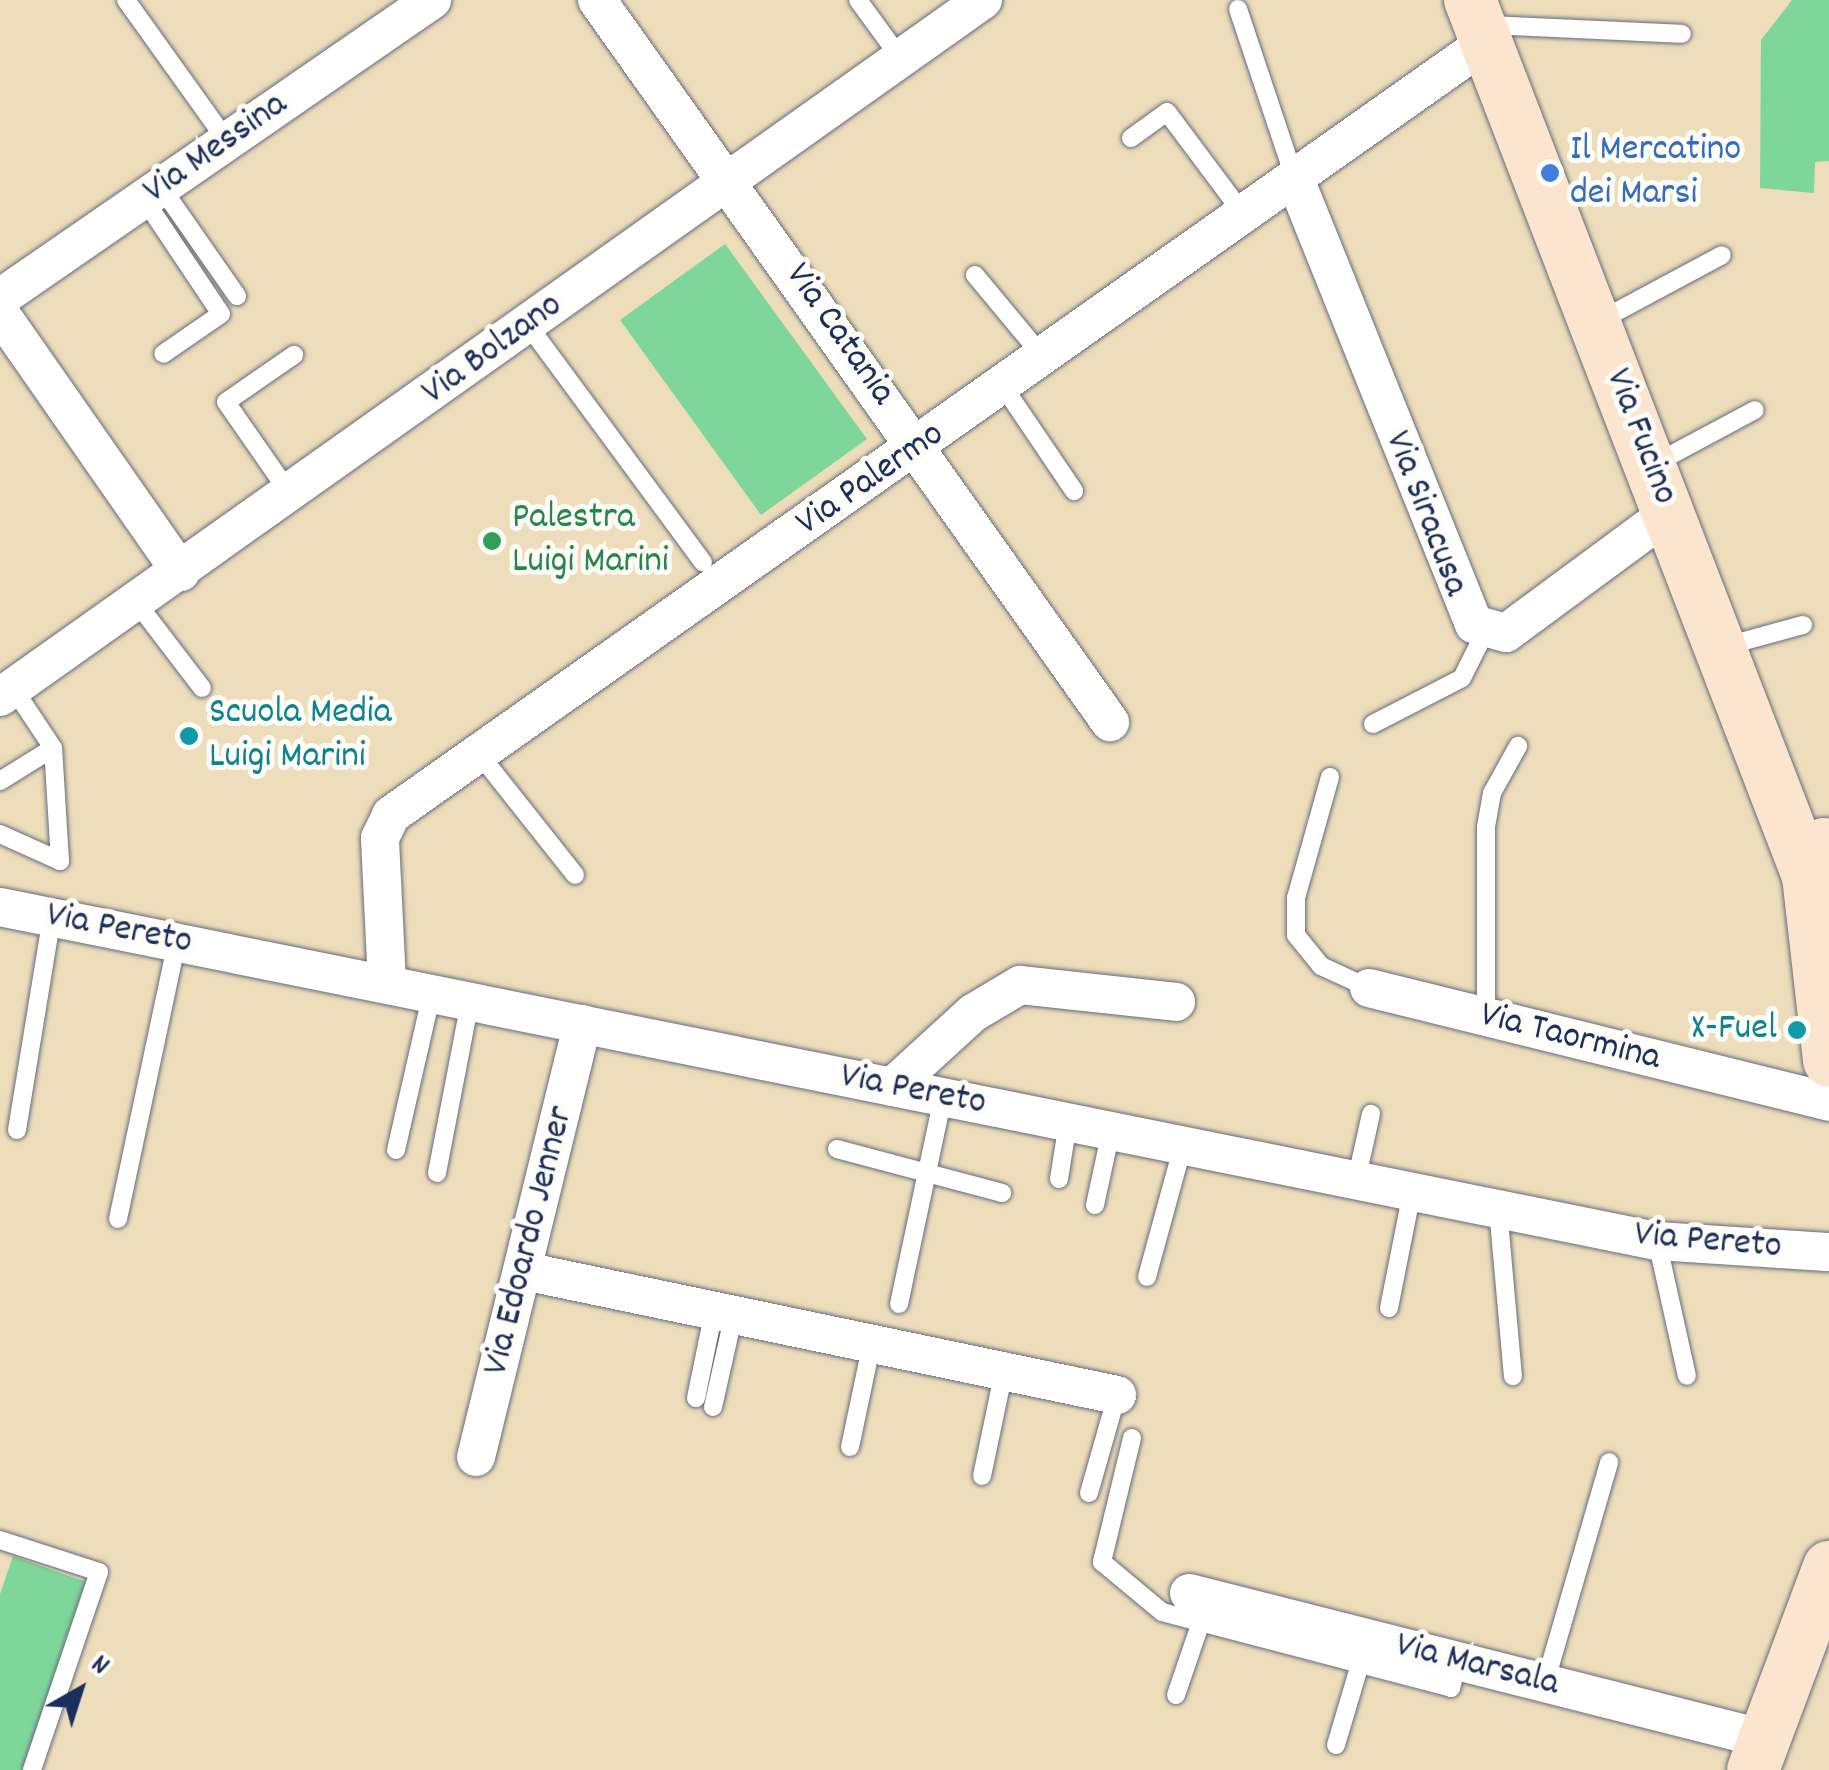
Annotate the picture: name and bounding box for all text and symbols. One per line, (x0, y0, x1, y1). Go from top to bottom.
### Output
street label: Via Messina (135, 83, 297, 215)
place label: Il Mercatino dei Marsi (1570, 128, 1741, 218)
marker: Il Mercatino dei Marsi (1539, 162, 1561, 184)
street label: Via Catania (774, 255, 904, 415)
street label: Via Bolzano (414, 284, 572, 416)
street label: Via Fucino (1593, 363, 1687, 511)
street label: Via Palermo (788, 413, 954, 547)
street label: Via Siracusa (1373, 425, 1477, 603)
place label: Palestra Luigi Marini (512, 496, 669, 586)
marker: Palestra Luigi Marini (481, 530, 503, 552)
place label: Scuola Media Luigi Marini (209, 691, 391, 781)
marker: Scuola Media Luigi Marini (178, 725, 200, 747)
street label: Via Pereto (42, 894, 196, 966)
street label: Via Taormina (1475, 994, 1665, 1082)
place label: X-Fuel (1692, 1007, 1777, 1053)
marker: X-Fuel (1786, 1019, 1808, 1041)
street label: Via Pereto (836, 1055, 990, 1127)
street label: Via Edoardo Jenner (475, 1102, 585, 1380)
street label: Via Pereto (1633, 1213, 1783, 1271)
street label: Via Marsala (1391, 1624, 1563, 1708)
north arrow (30, 1640, 130, 1740)
text: N (81, 1647, 117, 1687)

